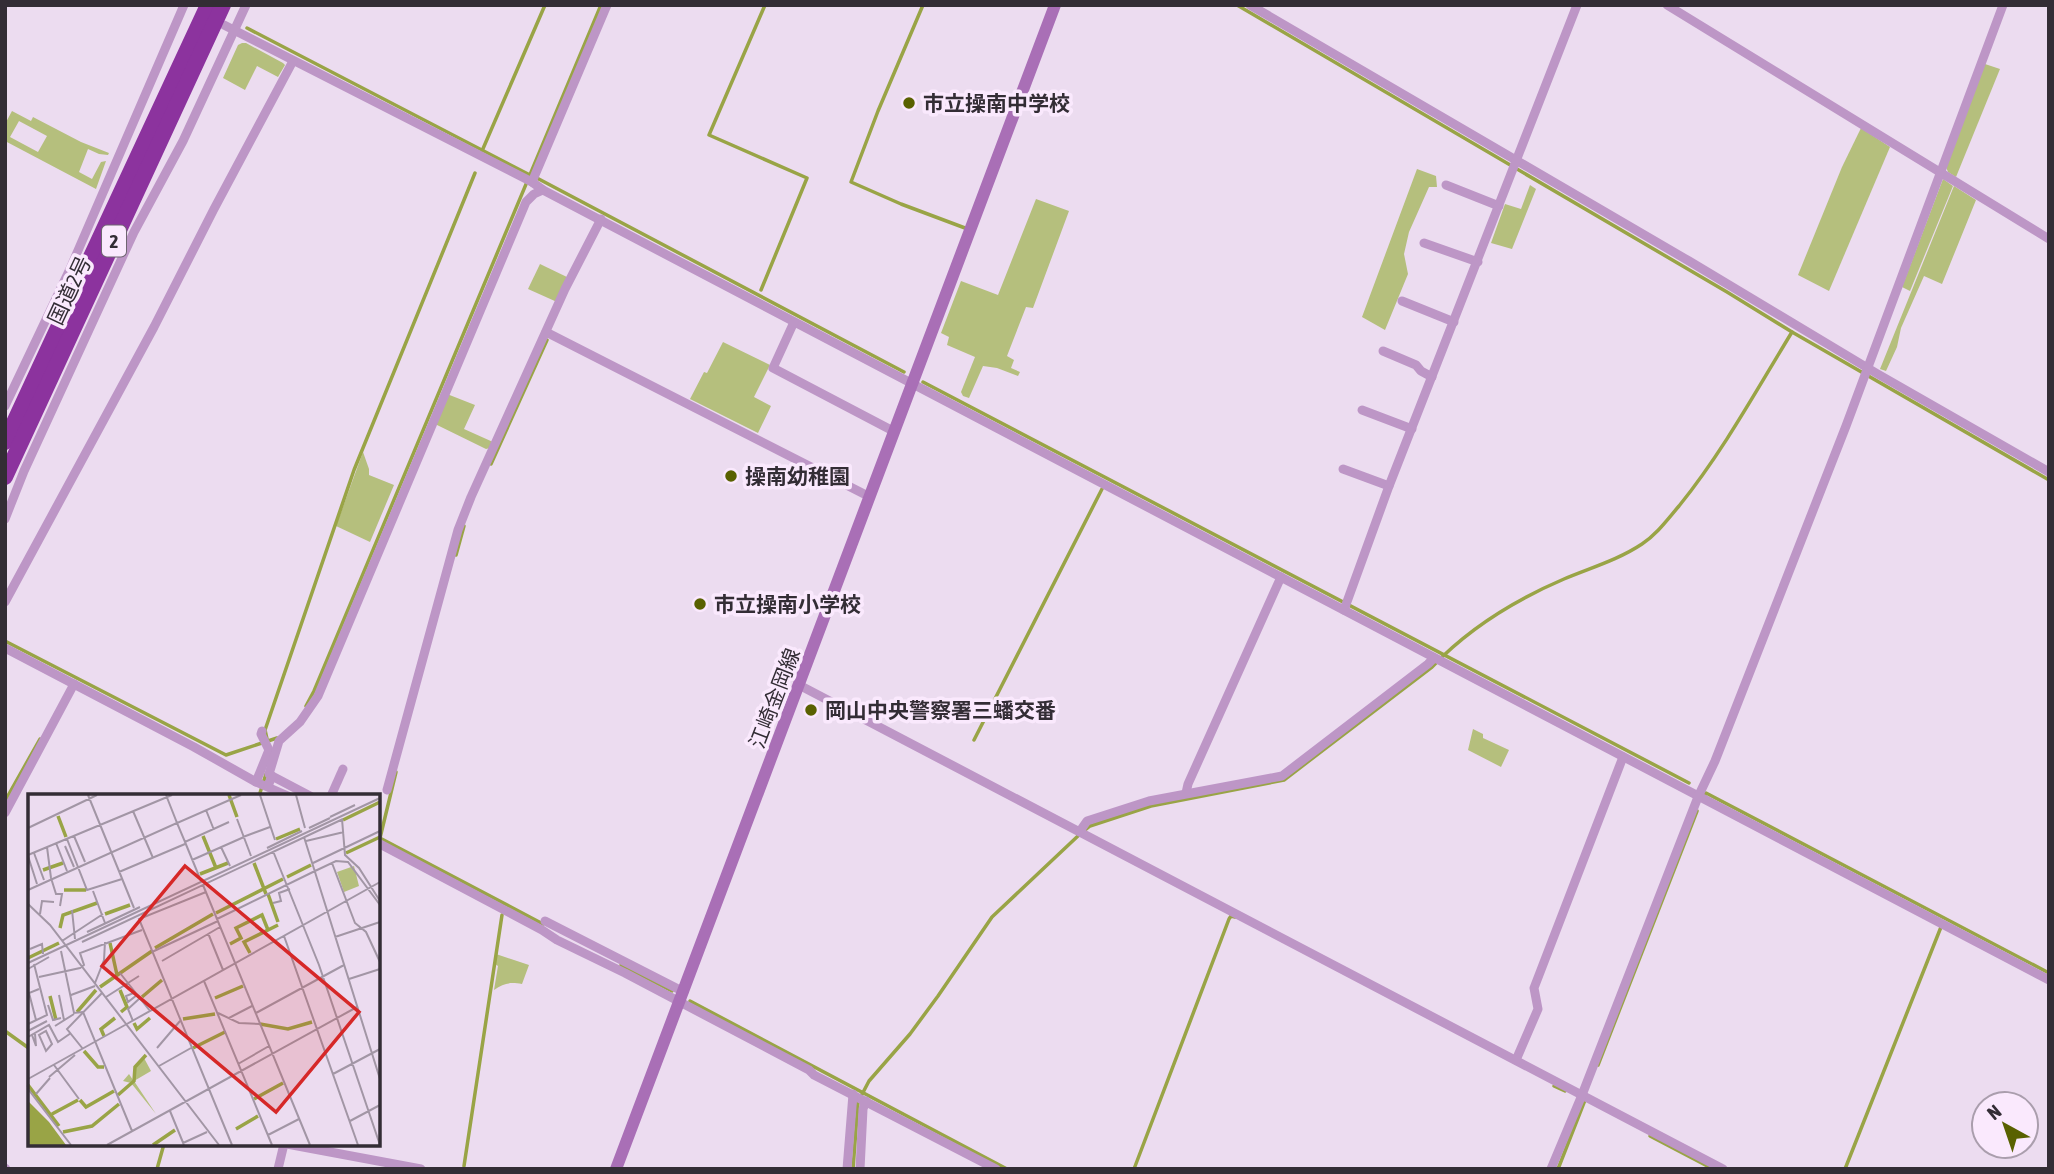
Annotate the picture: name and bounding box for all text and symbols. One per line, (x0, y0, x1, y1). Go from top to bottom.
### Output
place label: 市立操南中学校 (923, 91, 1070, 115)
marker: 市立操南中学校 (901, 95, 917, 111)
road number: 2 (102, 226, 126, 256)
street label: 国道2号 (43, 252, 95, 328)
place label: 操南幼稚園 (745, 464, 850, 488)
marker: 操南幼稚園 (723, 468, 739, 484)
place label: 市立操南小学校 (714, 592, 861, 616)
marker: 市立操南小学校 (692, 596, 708, 612)
street label: 江崎金岡線 (744, 645, 804, 751)
place label: 岡山中央警察署三蟠交番 (825, 698, 1056, 722)
marker: 岡山中央警察署三蟠交番 (803, 702, 819, 718)
inset map (28, 794, 380, 1146)
north arrow (1970, 1090, 2040, 1160)
text: N (1983, 1100, 2005, 1124)

